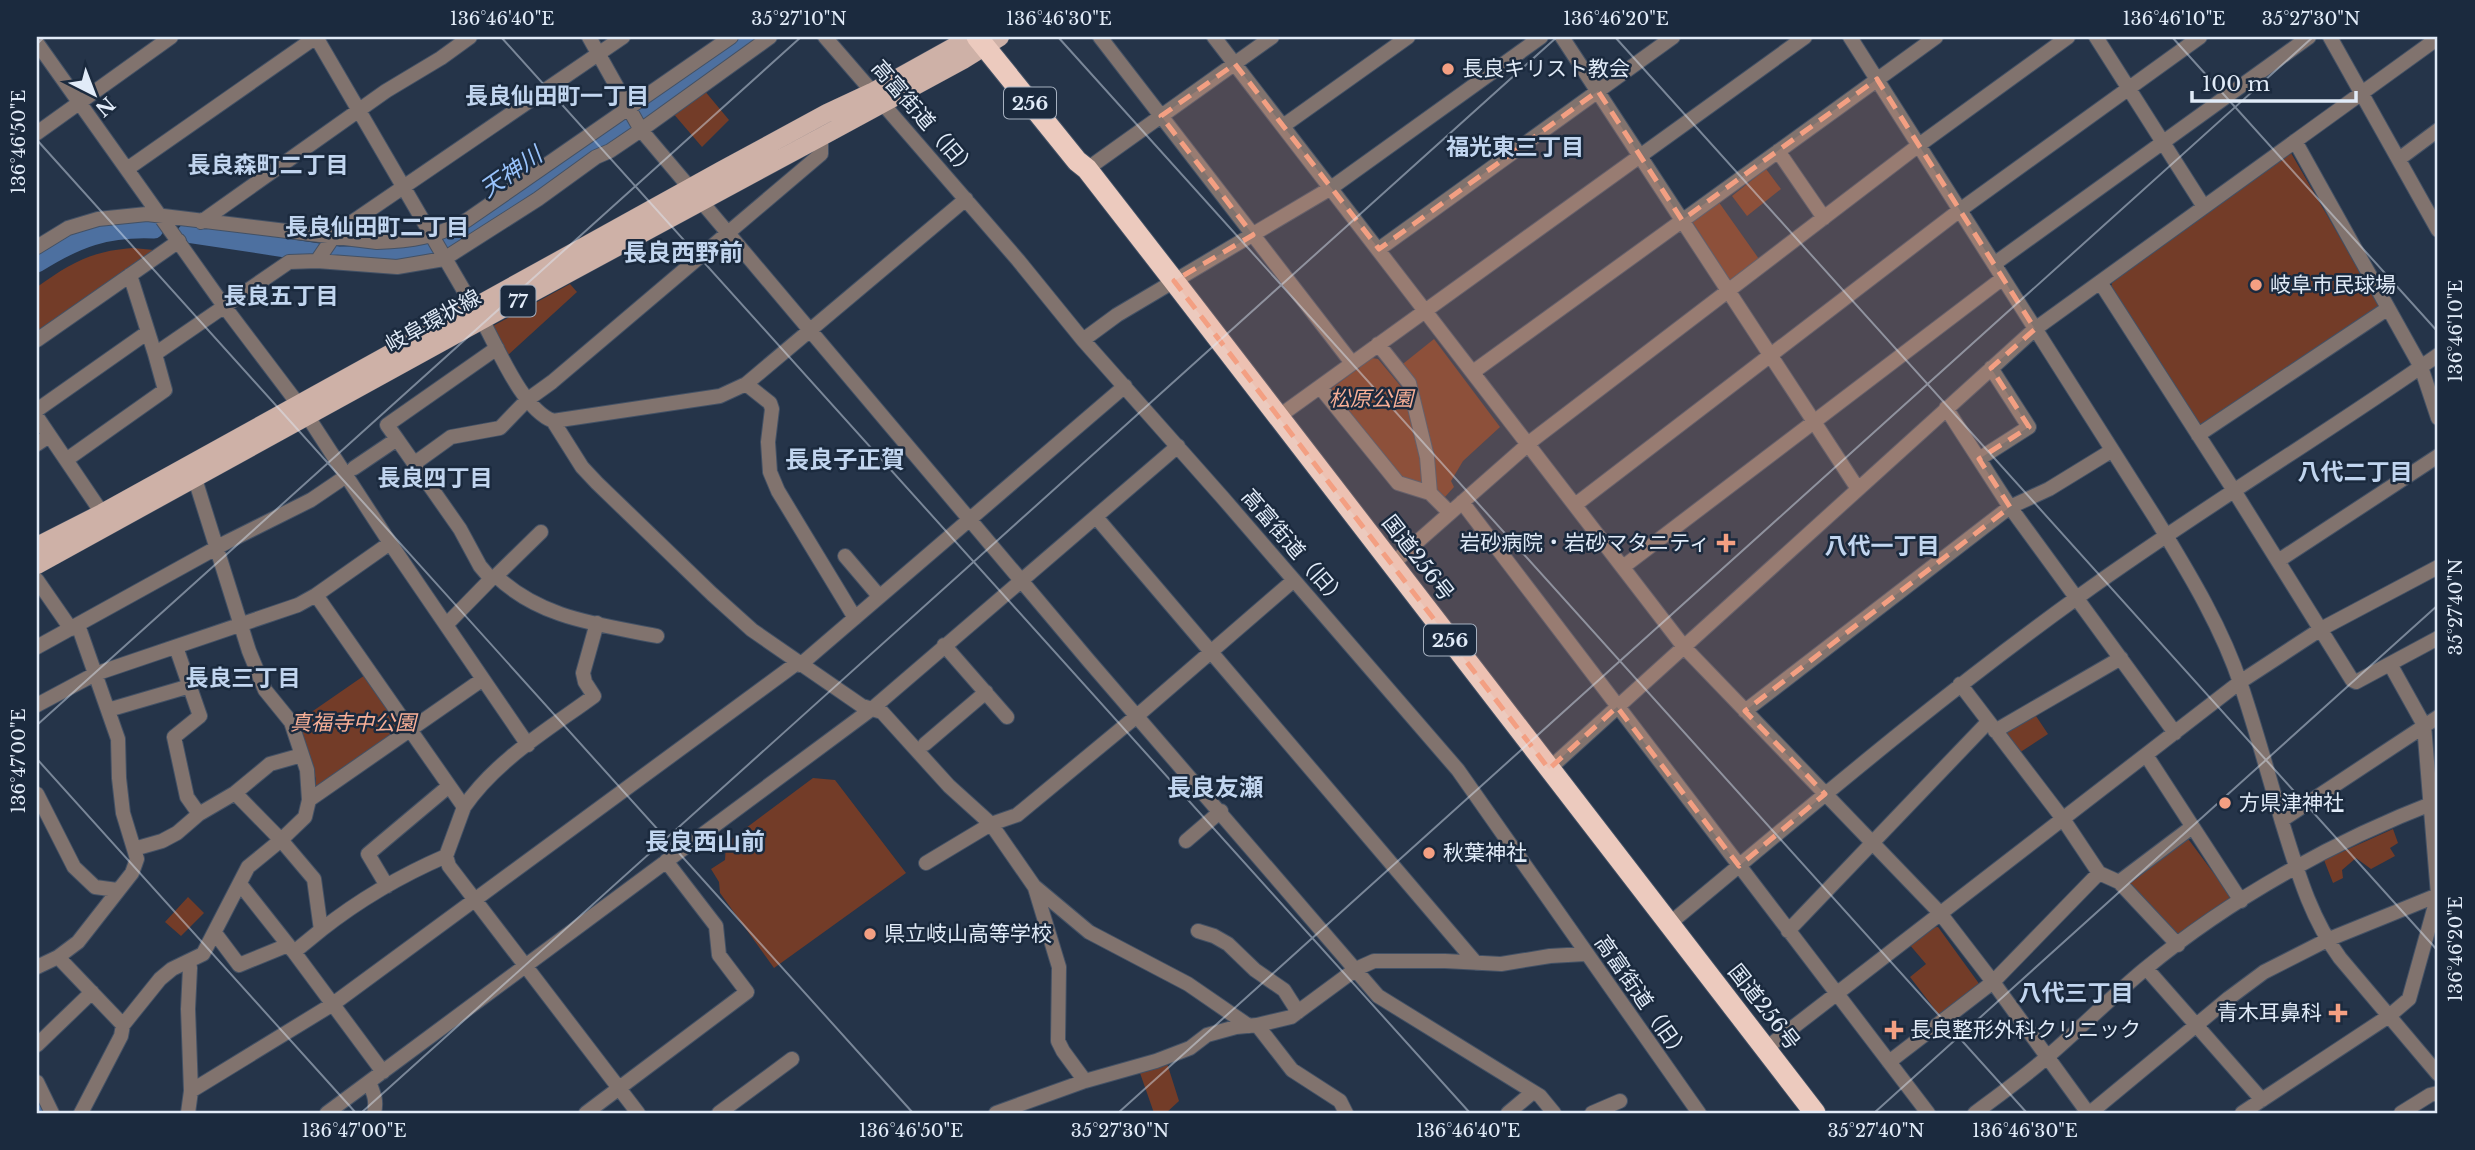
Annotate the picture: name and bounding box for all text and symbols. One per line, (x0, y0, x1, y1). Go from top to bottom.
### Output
text: 136°46'40"E (450, 8, 554, 30)
text: 35°27'10"N (751, 8, 847, 30)
text: 136°46'30"E (1006, 8, 1112, 30)
text: 136°46'20"E (1563, 8, 1669, 30)
text: 136°46'10"E (2123, 8, 2225, 30)
text: 35°27'30"N (2262, 8, 2360, 30)
street label: 高富街道（旧） (866, 55, 982, 183)
place label: 長良キリスト教会 (1462, 56, 1630, 82)
north arrow (60, 60, 130, 130)
scale bar (2192, 60, 2356, 104)
marker: 長良キリスト教会 (1440, 61, 1456, 77)
text: 100 m (2202, 71, 2270, 97)
district label: 長良仙田町一丁目 (465, 82, 649, 110)
road number: 256 (1004, 88, 1056, 118)
text: 136°46'50"E (8, 90, 30, 194)
text: N (91, 92, 119, 121)
district label: 福光東三丁目 (1446, 133, 1584, 161)
water label: 天神川 (475, 139, 550, 203)
district label: 長良森町二丁目 (188, 151, 349, 179)
district label: 長良仙田町二丁目 (285, 213, 469, 241)
district label: 長良西野前 (623, 238, 743, 267)
place label: 岐阜市民球場 (2270, 272, 2396, 298)
marker: 岐阜市民球場 (2248, 277, 2264, 293)
text: 136°46'10"E (2445, 280, 2467, 382)
district label: 長良五丁目 (224, 282, 339, 310)
street label: 岐阜環状線 (381, 284, 485, 358)
road number: 77 (500, 286, 536, 316)
park label: 松原公園 (1329, 386, 1416, 412)
district label: 長良子正賀 (785, 445, 905, 474)
district label: 八代二丁目 (2298, 458, 2413, 486)
district label: 長良四丁目 (378, 464, 493, 492)
street label: 高富街道（旧） (1236, 484, 1352, 612)
street label: 国道256号 (1377, 510, 1459, 606)
place label: 岩砂病院・岩砂マタニティ (1459, 530, 1710, 556)
district label: 八代一丁目 (1825, 532, 1940, 560)
marker: 岩砂病院・岩砂マタニティ (1716, 533, 1736, 553)
text: 35°27'40"N (2445, 558, 2467, 656)
road number: 256 (1424, 624, 1476, 656)
district label: 長良三丁目 (186, 664, 301, 692)
text: 136°47'00"E (8, 708, 30, 814)
park label: 真福寺中公園 (290, 710, 419, 736)
district label: 長良友瀬 (1167, 773, 1263, 802)
place label: 方県津神社 (2239, 790, 2344, 816)
marker: 方県津神社 (2217, 795, 2233, 811)
district label: 長良西山前 (645, 827, 765, 856)
place label: 秋葉神社 (1443, 840, 1527, 866)
marker: 秋葉神社 (1421, 845, 1437, 861)
text: 136°46'20"E (2445, 896, 2467, 1002)
place label: 県立岐山高等学校 (884, 921, 1052, 947)
marker: 県立岐山高等学校 (862, 926, 878, 942)
street label: 高富街道（旧） (1589, 930, 1695, 1066)
street label: 国道256号 (1723, 959, 1805, 1055)
district label: 八代三丁目 (2019, 979, 2134, 1007)
place label: 青木耳鼻科 (2217, 1000, 2322, 1026)
marker: 青木耳鼻科 (2328, 1003, 2348, 1023)
place label: 長良整形外科クリニック (1910, 1017, 2141, 1043)
marker: 長良整形外科クリニック (1884, 1020, 1904, 1040)
text: 136°47'00"E (301, 1120, 407, 1142)
text: 136°46'50"E (859, 1120, 963, 1142)
text: 35°27'30"N (1071, 1120, 1169, 1142)
text: 136°46'40"E (1416, 1120, 1520, 1142)
text: 35°27'40"N (1827, 1120, 1925, 1142)
text: 136°46'30"E (1972, 1120, 2078, 1142)

